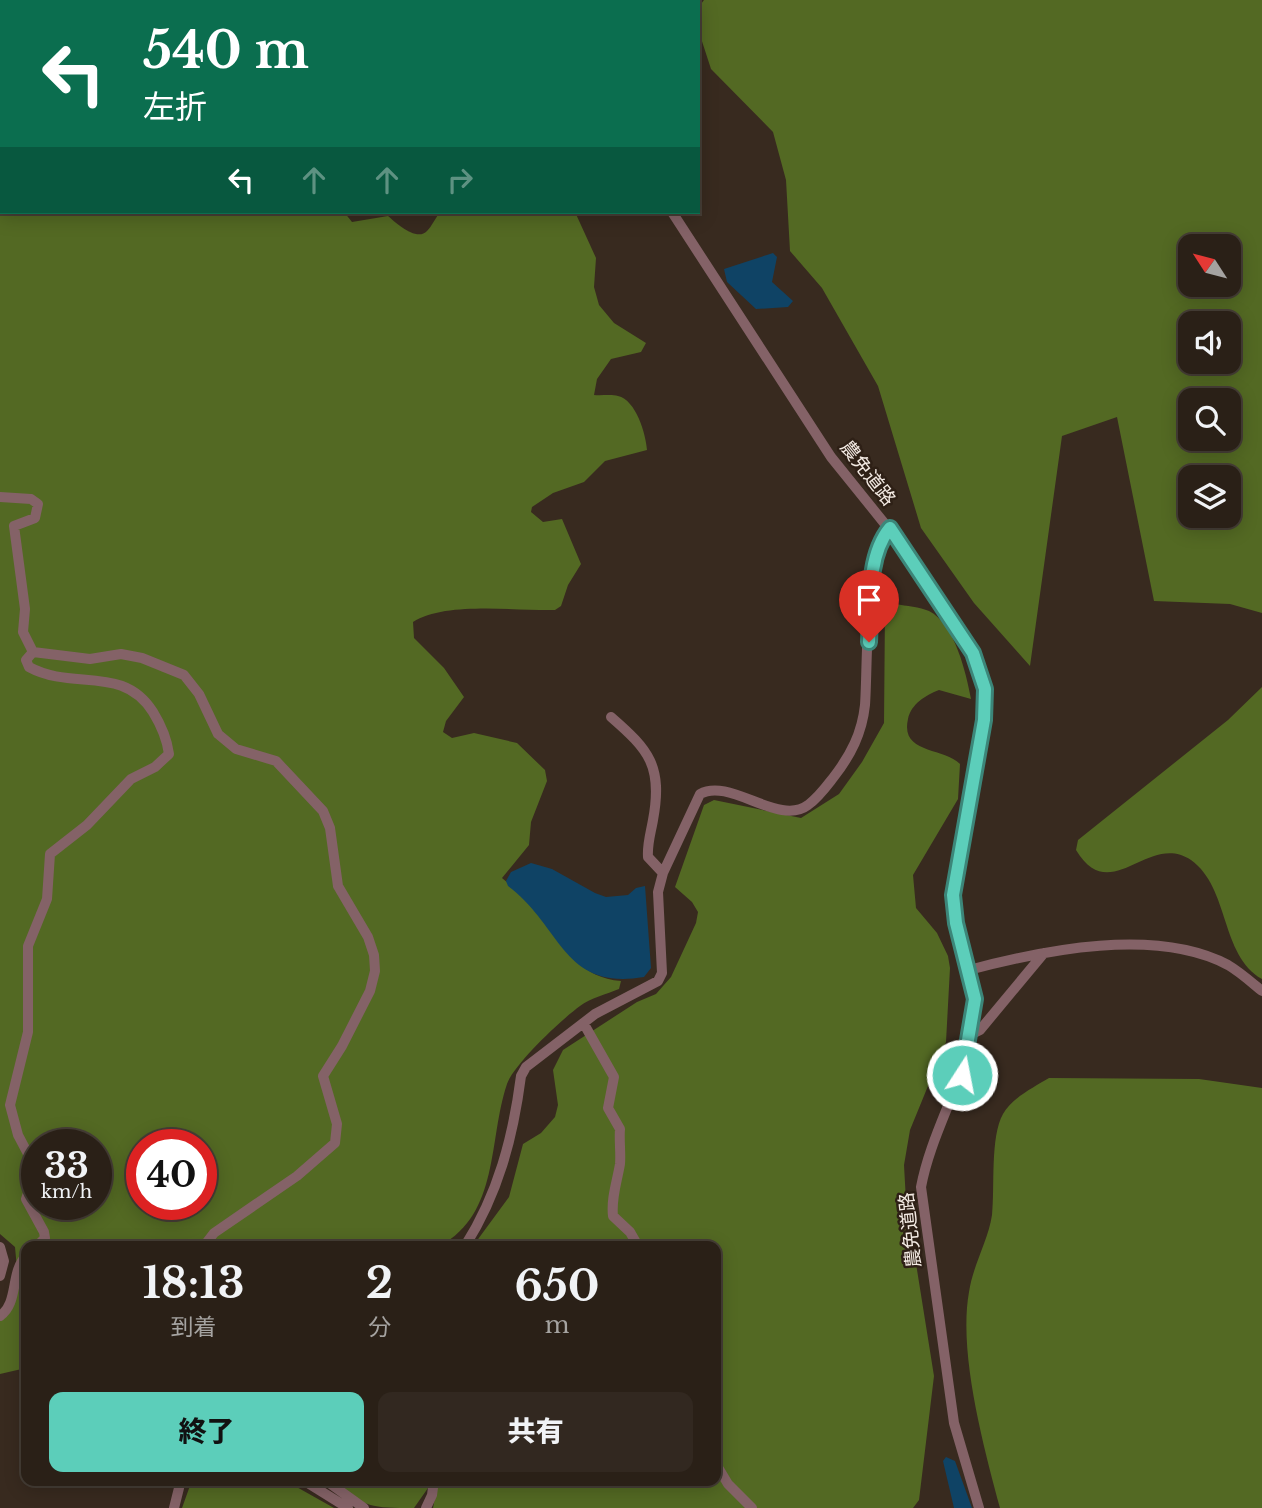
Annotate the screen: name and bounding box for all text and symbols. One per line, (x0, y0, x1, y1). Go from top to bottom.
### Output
text: 540 m (143, 20, 309, 81)
icon: left (28, 28, 119, 119)
text: 左折 (143, 87, 207, 127)
icon: left (222, 161, 260, 199)
icon: ahead (295, 161, 333, 199)
icon: ahead (368, 161, 406, 199)
icon: right (441, 161, 479, 199)
north arrow (1178, 234, 1241, 298)
map controls (1178, 234, 1241, 528)
button: sound (1178, 311, 1241, 374)
button: search (1178, 388, 1241, 451)
street label: 農免道路 (836, 436, 900, 510)
button: layers (1178, 465, 1241, 528)
pin (839, 570, 899, 642)
icon: arrive (850, 581, 888, 619)
position arrow (925, 1038, 999, 1112)
speed limit sign: 40 (126, 1129, 217, 1220)
text: 33 (44, 1144, 89, 1187)
text: km/h (41, 1181, 92, 1203)
street label: 農免道路 (895, 1191, 925, 1269)
text: 18:13 (142, 1257, 244, 1309)
text: 2 (366, 1257, 393, 1309)
text: 650 (515, 1260, 600, 1312)
text: m (545, 1311, 569, 1339)
text: 到着 (170, 1313, 216, 1341)
text: 分 (368, 1313, 391, 1341)
button: 終了 (49, 1392, 364, 1472)
button: 共有 (378, 1392, 693, 1472)

